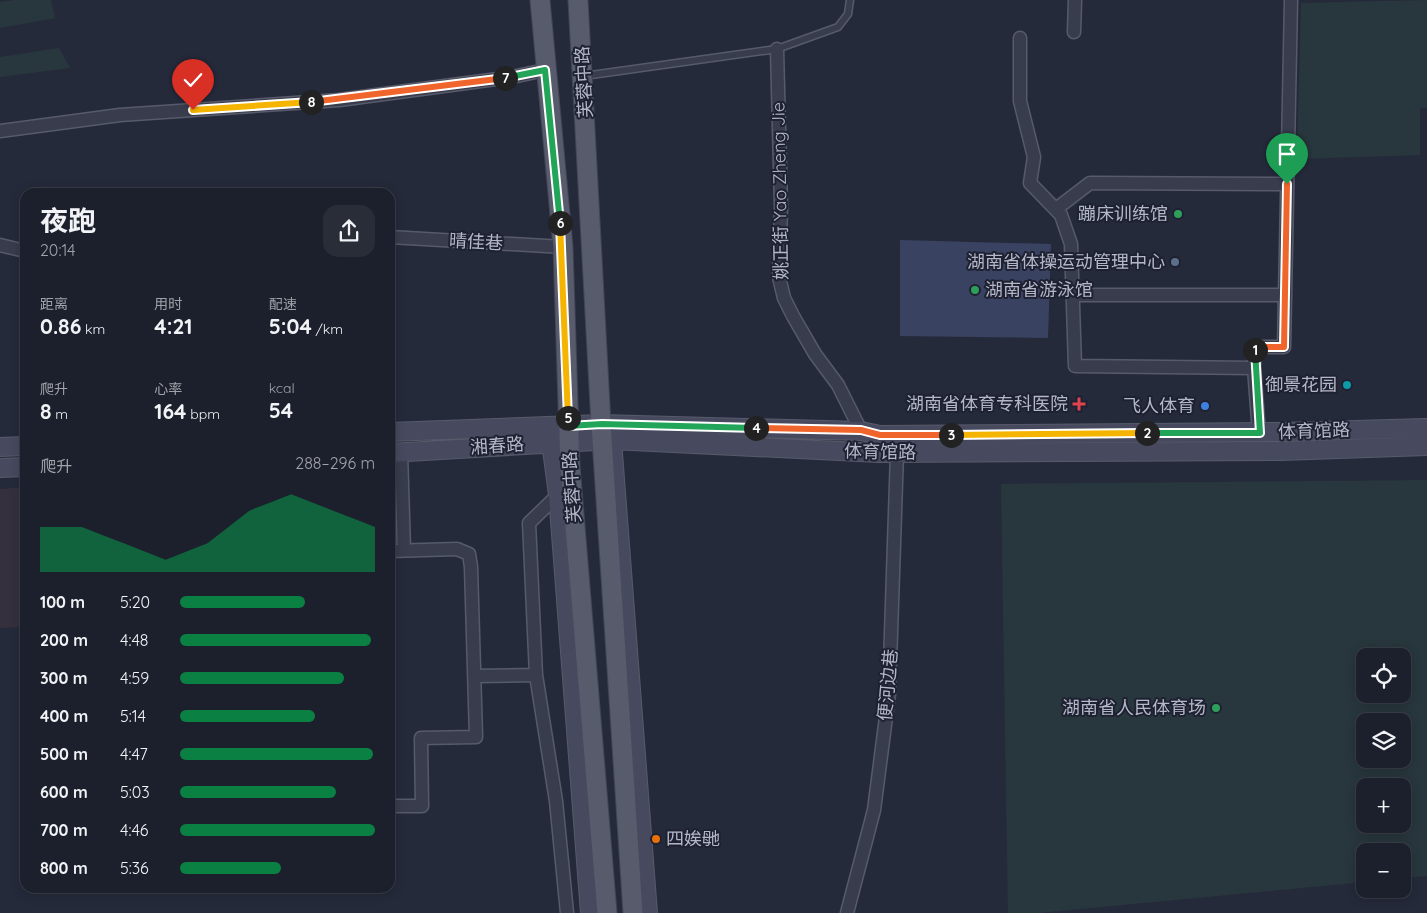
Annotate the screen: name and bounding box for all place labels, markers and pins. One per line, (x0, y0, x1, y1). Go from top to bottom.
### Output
pin (172, 59, 214, 110)
pin: 7 (492, 66, 518, 90)
pin: 8 (298, 90, 324, 114)
pin (1266, 133, 1308, 184)
place label: 蹦床训练馆 (1078, 202, 1168, 225)
marker: 蹦床训练馆 (1172, 208, 1184, 220)
pin: 6 (548, 210, 572, 236)
place label: 湖南省体操运动管理中心 (967, 250, 1165, 273)
marker: 湖南省体操运动管理中心 (1169, 256, 1181, 268)
place label: 湖南省游泳馆 (985, 278, 1093, 301)
marker: 湖南省游泳馆 (969, 284, 981, 296)
pin: 1 (1242, 338, 1268, 362)
place label: 御景花园 (1265, 373, 1337, 396)
marker: 御景花园 (1341, 379, 1353, 391)
place label: 湖南省体育专科医院 (906, 392, 1068, 415)
place label: 飞人体育 (1123, 394, 1195, 417)
marker: 湖南省体育专科医院 (1072, 397, 1086, 411)
marker: 飞人体育 (1199, 400, 1211, 412)
pin: 5 (556, 406, 580, 430)
pin: 4 (744, 416, 768, 440)
pin: 2 (1134, 420, 1160, 446)
pin: 3 (938, 422, 964, 448)
place label: 湖南省人民体育场 (1062, 696, 1206, 719)
marker: 湖南省人民体育场 (1210, 702, 1222, 714)
place label: 四娭毑 (666, 827, 720, 850)
marker: 四娭毑 (650, 833, 662, 845)

